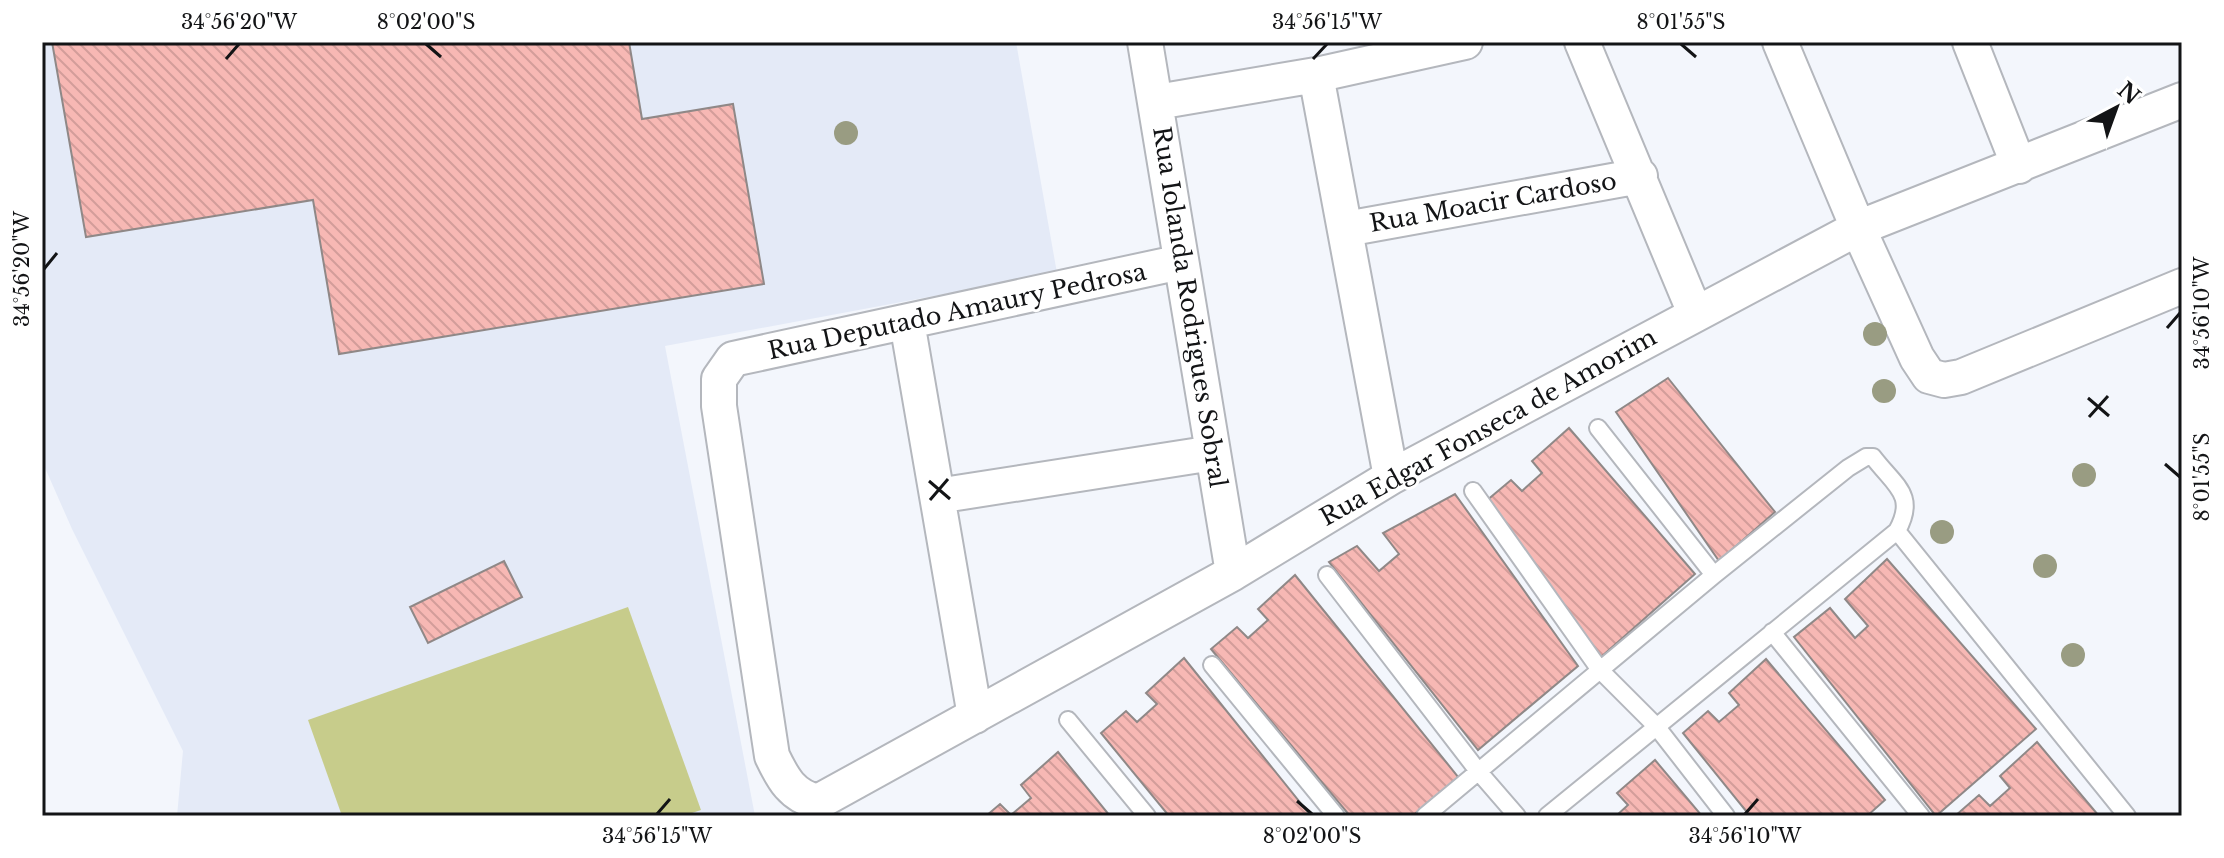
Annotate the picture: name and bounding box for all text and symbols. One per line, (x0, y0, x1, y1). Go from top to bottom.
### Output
text: 34°56'20"W (181, 10, 298, 34)
text: 8°02'00"S (377, 10, 475, 34)
text: 34°56'15"W (1272, 10, 1382, 34)
text: 8°01'55"S (1636, 10, 1726, 34)
north arrow (2076, 68, 2156, 148)
text: N (2112, 76, 2146, 110)
street label: Rua Iolanda Rodrigues Sobral (1147, 124, 1233, 490)
street label: Rua Moacir Cardoso (1367, 166, 1619, 238)
text: 34°56'20"W (10, 210, 34, 327)
text: 34°56'10"W (2190, 256, 2214, 369)
street label: Rua Deputado Amaury Pedrosa (765, 257, 1149, 365)
street label: Rua Edgar Fonseca de Amorim (1315, 322, 1661, 532)
text: 8°01'55"S (2190, 432, 2214, 522)
text: 34°56'15"W (602, 824, 712, 848)
text: 8°02'00"S (1263, 824, 1361, 848)
text: 34°56'10"W (1689, 824, 1802, 848)

